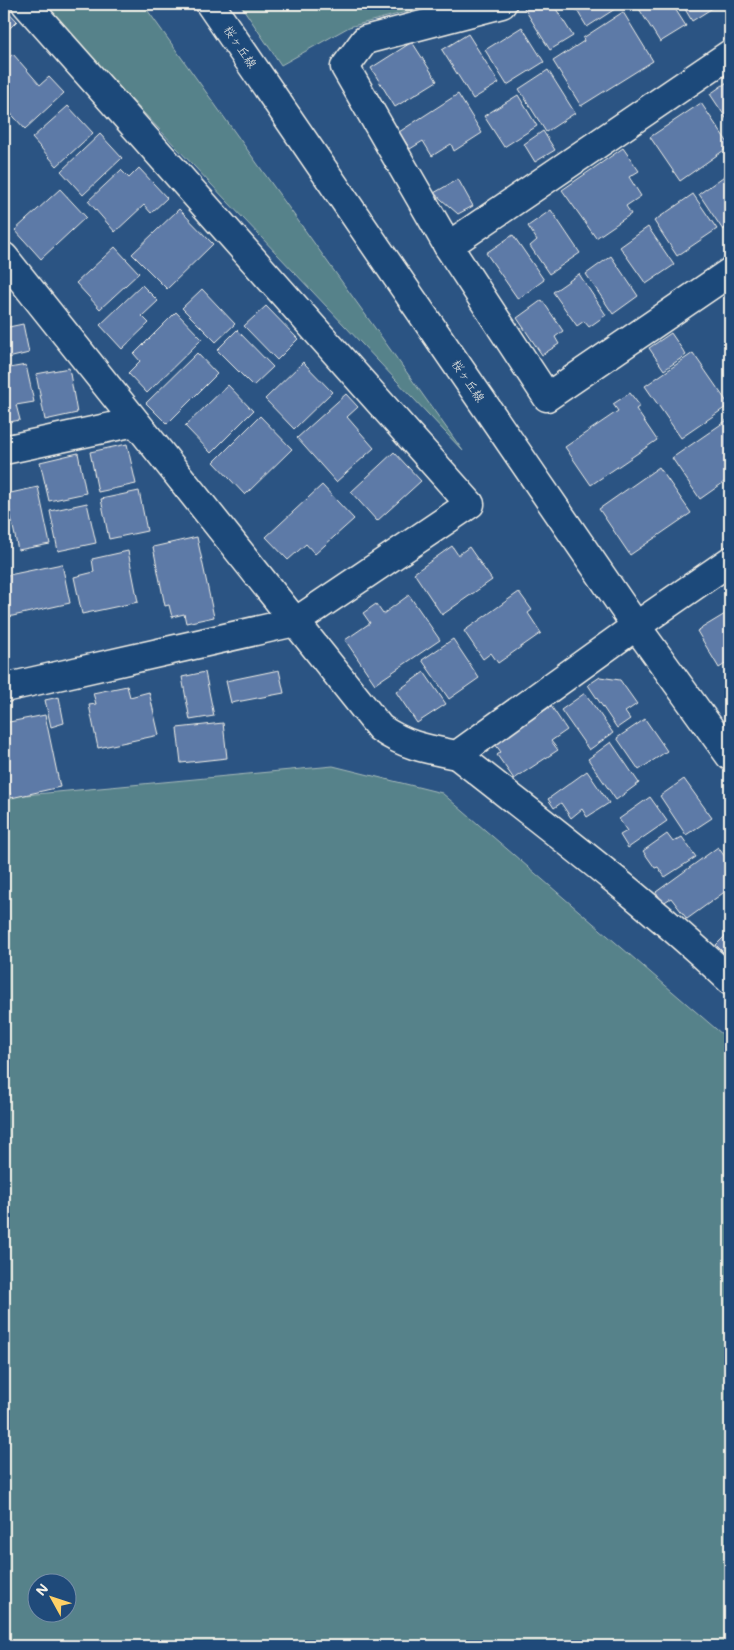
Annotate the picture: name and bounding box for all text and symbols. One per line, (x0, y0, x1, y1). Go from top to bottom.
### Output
street label: 桜ヶ丘線 (221, 22, 261, 71)
street label: 桜ヶ丘線 (449, 356, 489, 405)
north arrow (28, 1572, 78, 1622)
text: N (31, 1579, 52, 1600)

